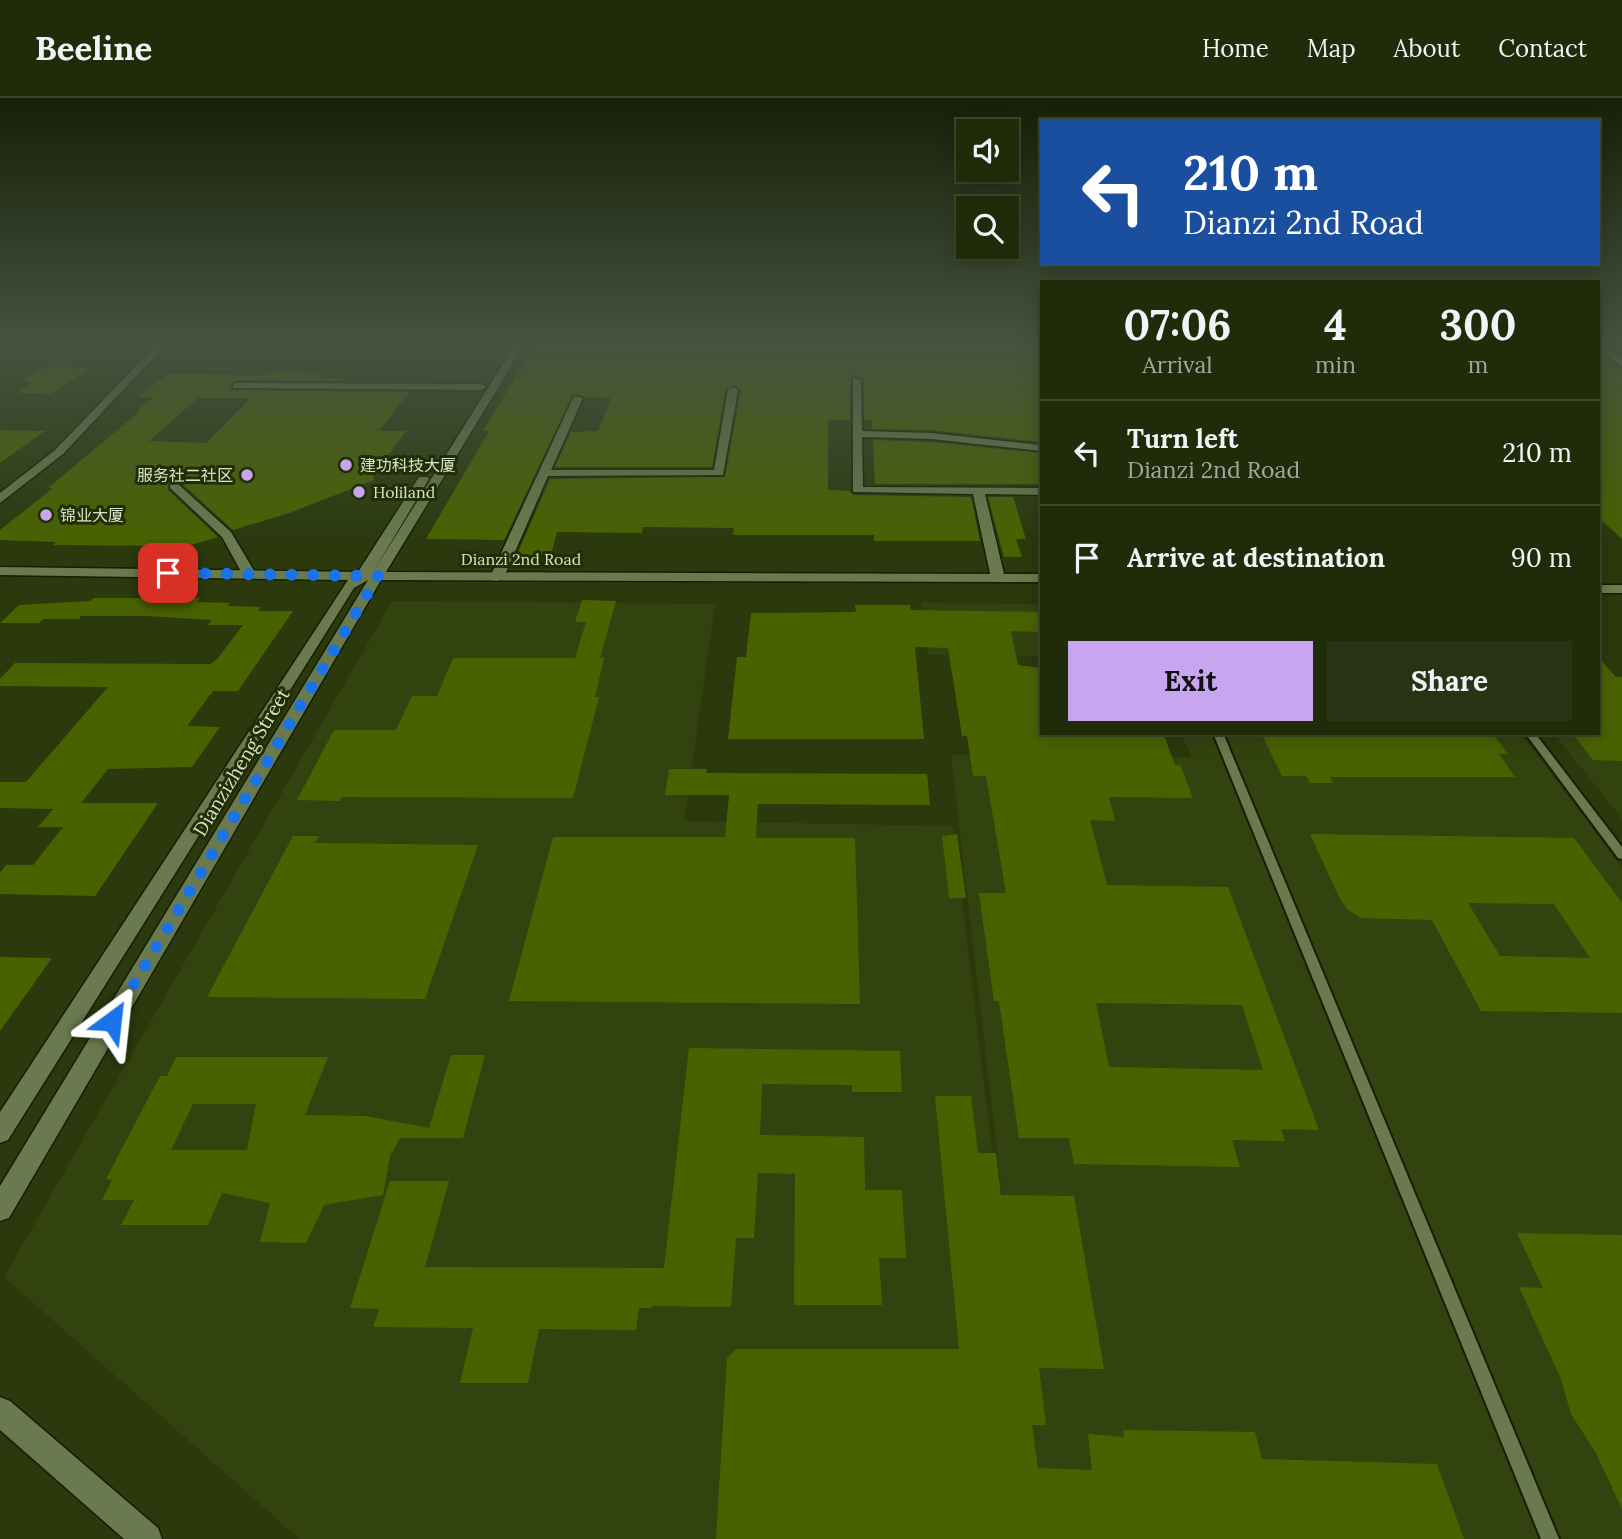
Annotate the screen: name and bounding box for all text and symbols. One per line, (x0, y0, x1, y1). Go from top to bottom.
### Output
text: Beeline (35, 27, 152, 69)
text: Home (1202, 33, 1269, 64)
text: Map (1307, 33, 1356, 64)
text: About (1394, 33, 1460, 64)
text: Contact (1498, 33, 1587, 64)
map controls (956, 119, 1019, 259)
button: sound (956, 119, 1019, 182)
text: 210 m (1183, 141, 1318, 203)
icon: left (1068, 147, 1159, 238)
button: search (956, 196, 1019, 259)
text: Dianzi 2nd Road (1183, 202, 1424, 243)
text: 07:06 (1124, 298, 1231, 352)
text: 4 (1324, 298, 1347, 352)
text: 300 (1439, 298, 1516, 352)
text: Arrival (1142, 350, 1213, 379)
text: min (1315, 350, 1356, 379)
text: m (1468, 350, 1488, 379)
text: Turn left (1127, 422, 1238, 455)
icon: left (1068, 434, 1106, 472)
text: 210 m (1502, 436, 1572, 469)
place label: 建功科技大厦 (360, 455, 456, 475)
text: Dianzi 2nd Road (1127, 455, 1300, 484)
marker: 建功科技大厦 (338, 457, 354, 473)
place label: 服务社二社区 (137, 465, 233, 485)
marker: 服务社二社区 (239, 467, 255, 483)
place label: Holiland (373, 482, 436, 502)
marker: Holiland (351, 484, 367, 500)
place label: 锦业大厦 (60, 505, 124, 525)
marker: 锦业大厦 (38, 507, 54, 523)
icon: arrive (1068, 539, 1106, 577)
text: Arrive at destination (1127, 541, 1385, 574)
text: 90 m (1511, 541, 1572, 574)
pin (138, 543, 198, 603)
street label: Dianzi 2nd Road (461, 549, 582, 569)
icon: arrive (149, 554, 187, 592)
button: Exit (1068, 641, 1313, 721)
button: Share (1327, 641, 1572, 721)
street label: Dianzizheng Street (187, 683, 295, 840)
position arrow (75, 984, 149, 1058)

